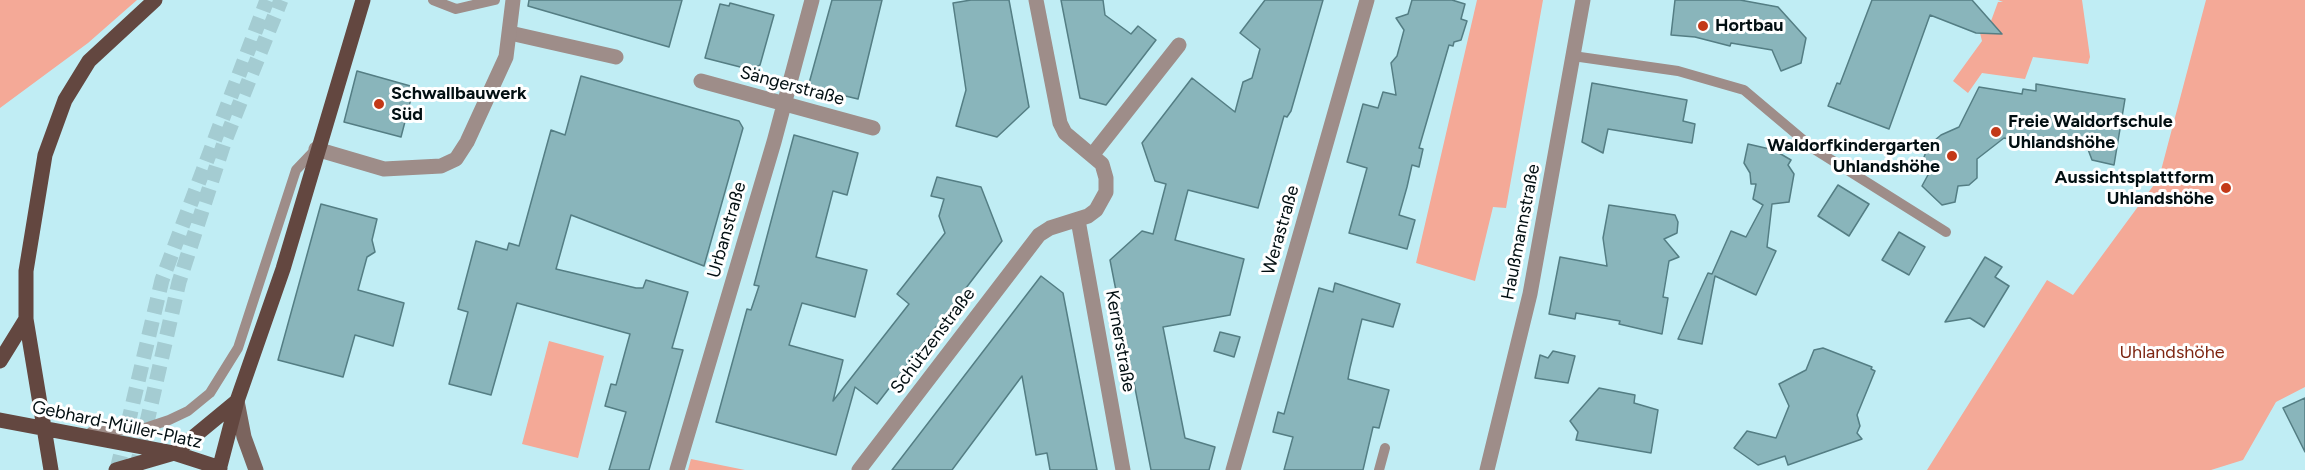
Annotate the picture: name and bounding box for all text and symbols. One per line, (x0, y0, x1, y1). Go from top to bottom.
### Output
place label: Hortbau (1715, 15, 1784, 37)
marker: Hortbau (1696, 19, 1710, 33)
street label: Sängerstraße (737, 62, 847, 110)
place label: Schwallbauwerk Süd (391, 83, 527, 125)
marker: Schwallbauwerk Süd (372, 97, 386, 111)
place label: Freie Waldorfschule Uhlandshöhe (2008, 111, 2173, 154)
marker: Freie Waldorfschule Uhlandshöhe (1989, 125, 2003, 139)
place label: Waldorfkindergarten Uhlandshöhe (1767, 135, 1940, 178)
marker: Waldorfkindergarten Uhlandshöhe (1945, 149, 1959, 163)
street label: Haußmannstraße (1497, 162, 1545, 302)
place label: Aussichtsplattform Uhlandshöhe (2055, 167, 2214, 210)
street label: Urbanstraße (703, 179, 751, 281)
marker: Aussichtsplattform Uhlandshöhe (2219, 181, 2233, 195)
street label: Werastraße (1258, 183, 1304, 277)
street label: Schützenstraße (886, 284, 980, 398)
street label: Kernerstraße (1100, 288, 1140, 394)
park label: Uhlandshöhe (2119, 342, 2225, 364)
street label: Gebhard-Müller-Platz (30, 396, 204, 454)

